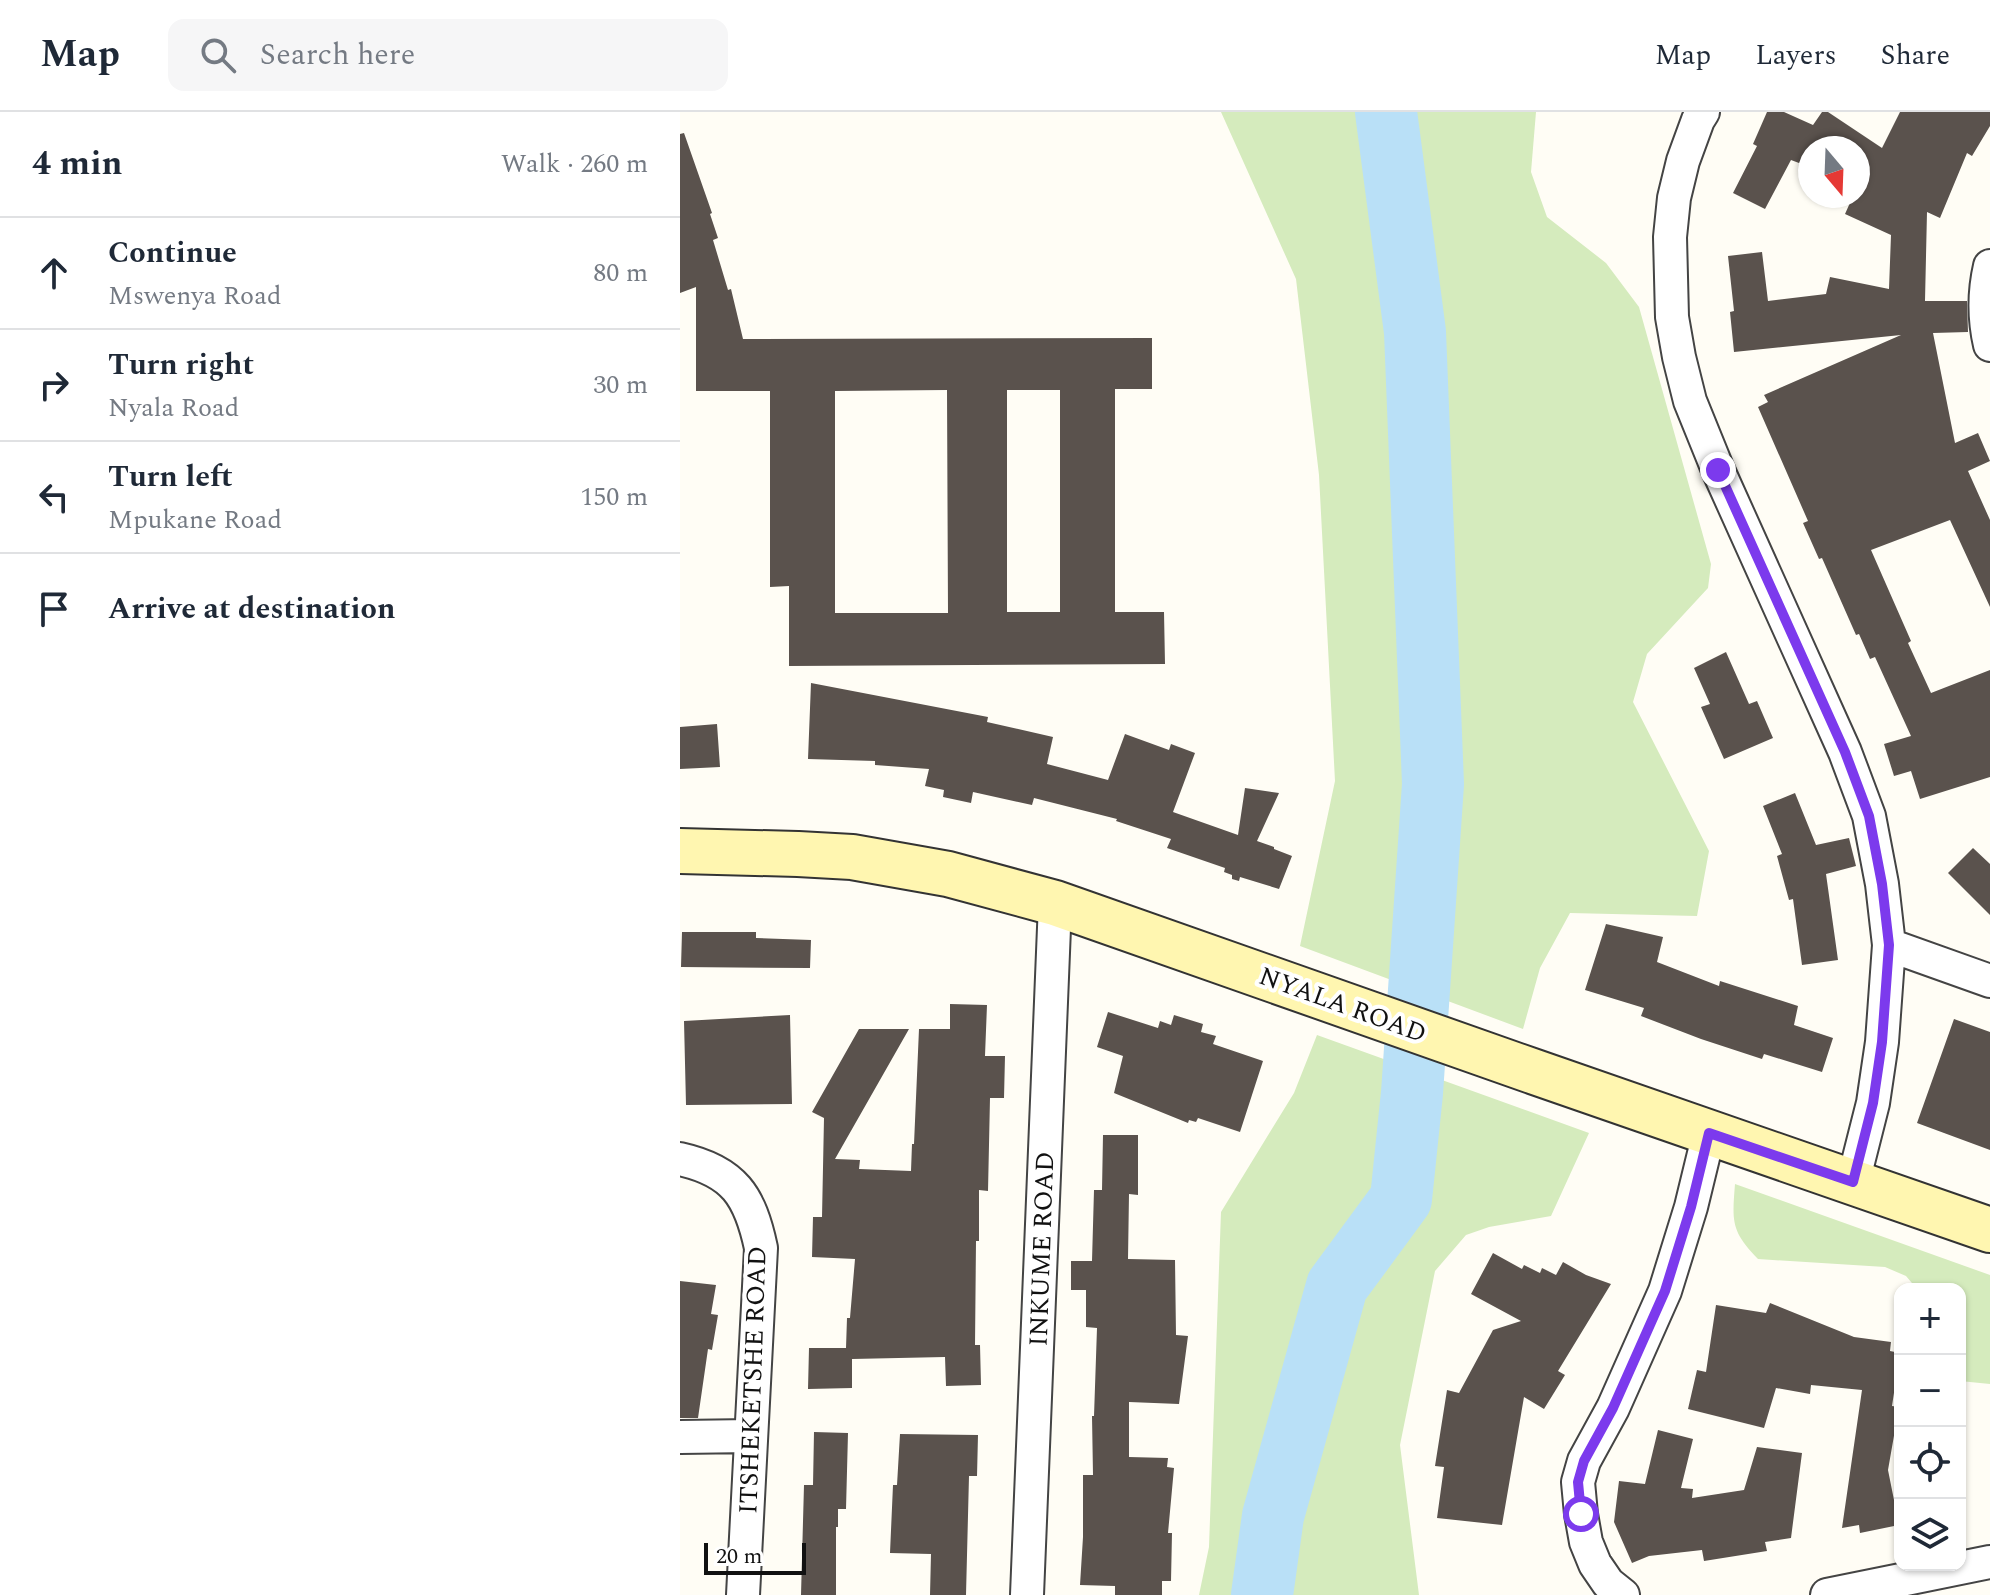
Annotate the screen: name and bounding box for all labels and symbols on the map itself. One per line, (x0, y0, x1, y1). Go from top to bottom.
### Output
north arrow (1798, 136, 1870, 208)
route end (1700, 452, 1736, 488)
street label: NYALA ROAD (1253, 956, 1432, 1054)
street label: INKUME ROAD (1019, 1151, 1065, 1347)
street label: ITSHEKETSHE ROAD (728, 1245, 778, 1515)
route start (1563, 1496, 1599, 1532)
scale bar (704, 1539, 806, 1575)

